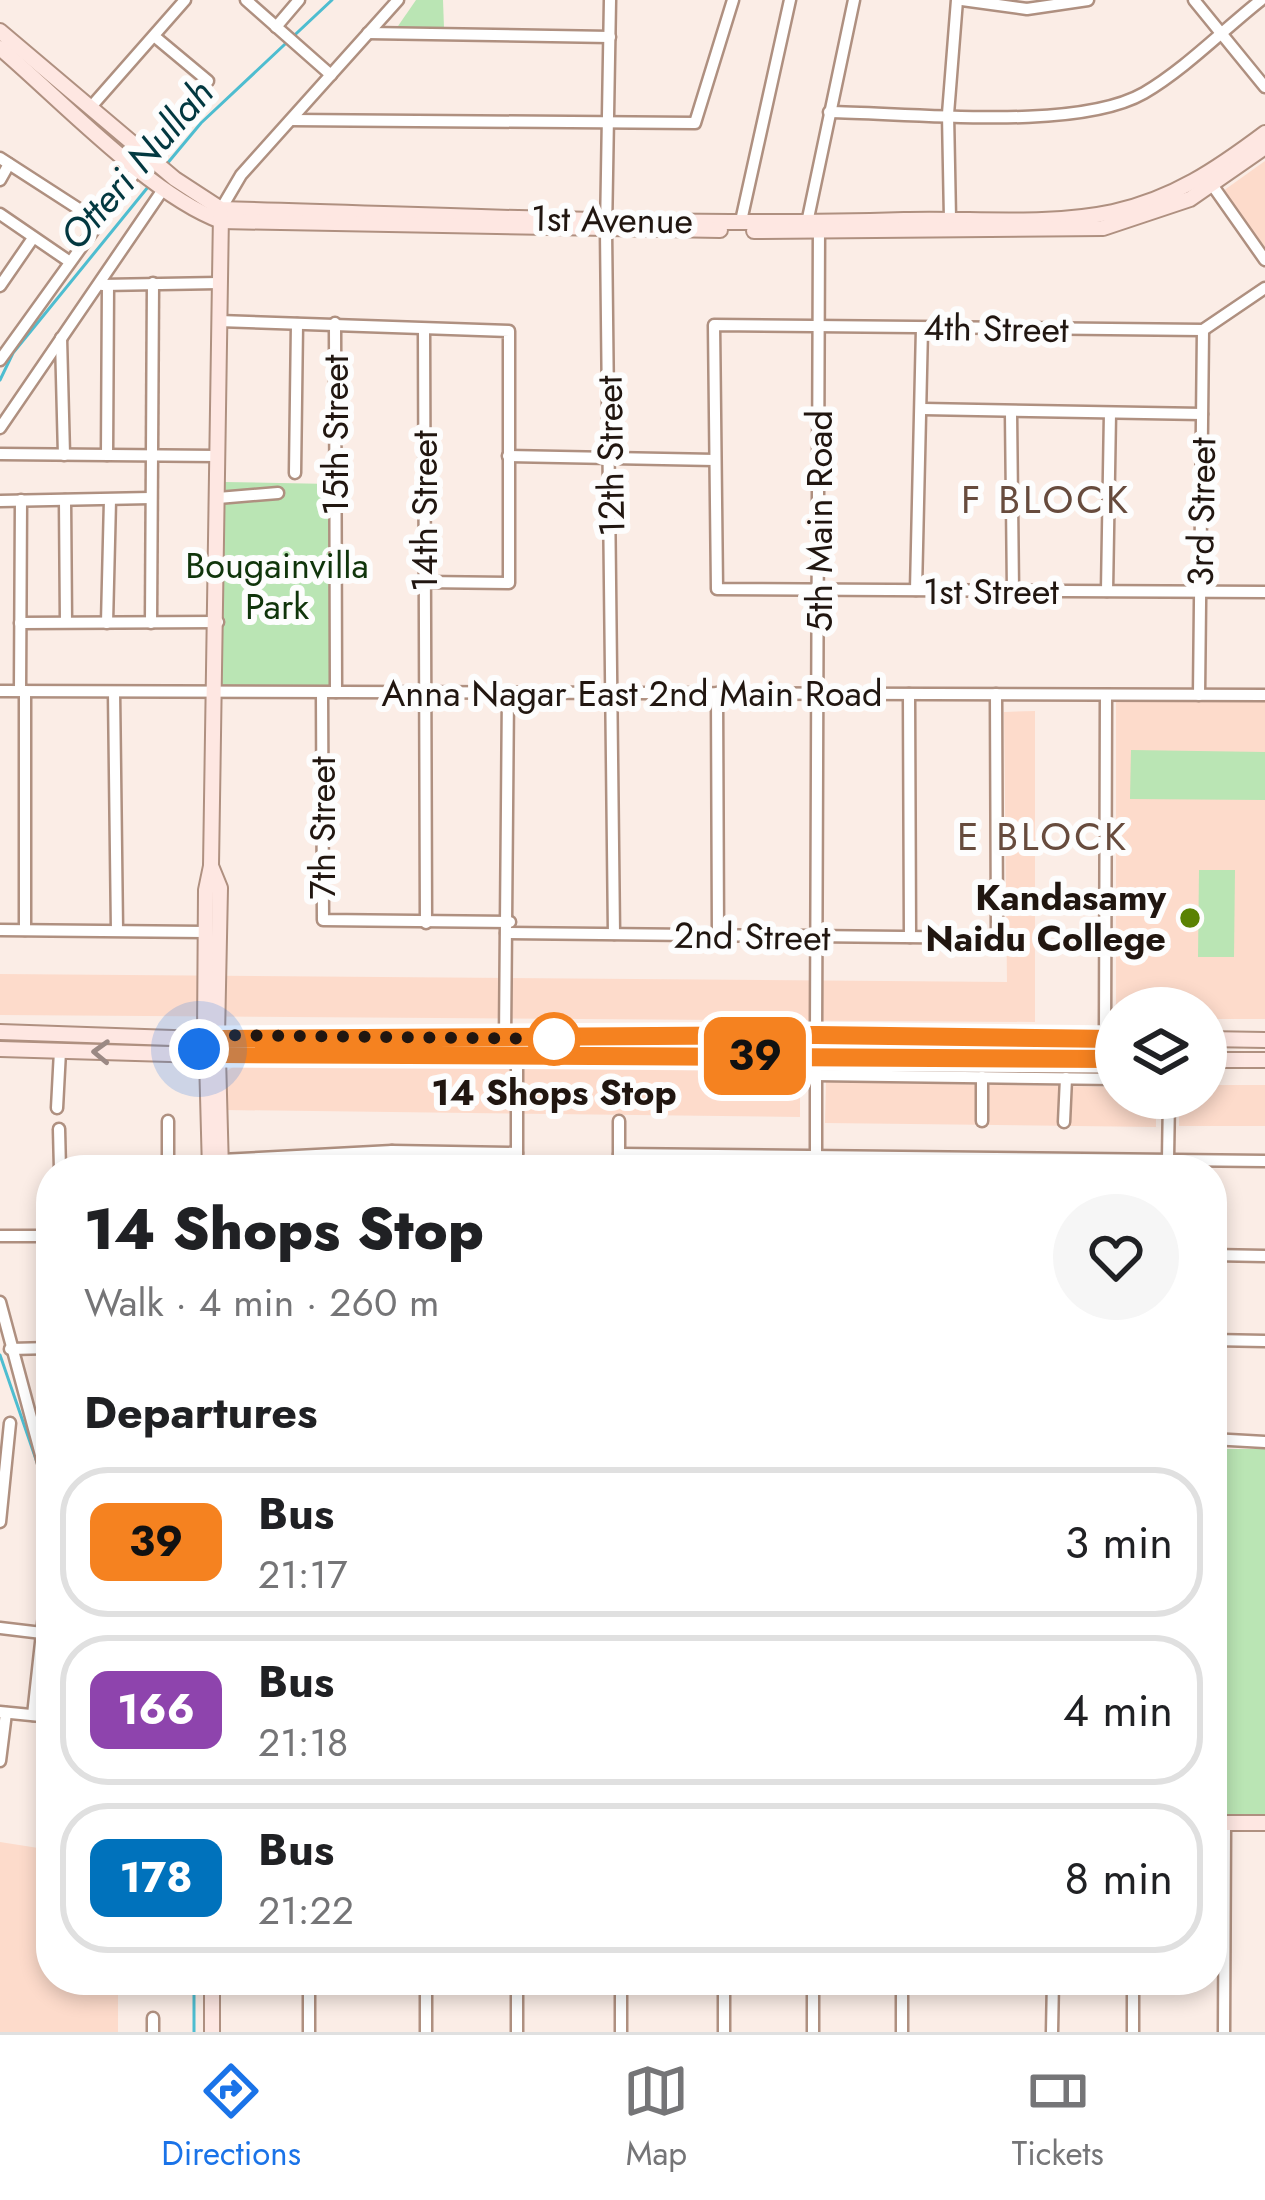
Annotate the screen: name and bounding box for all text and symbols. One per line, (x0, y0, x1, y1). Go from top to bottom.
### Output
water label: Otteri Nullah (46, 66, 227, 262)
street label: 1st Avenue (530, 192, 694, 246)
street label: 4th Street (923, 301, 1069, 355)
street label: 15th Street (309, 354, 361, 515)
street label: 12th Street (583, 375, 637, 537)
street label: 5th Main Road (793, 410, 845, 632)
street label: 14th Street (398, 430, 450, 592)
street label: 3rd Street (1174, 437, 1228, 587)
district label: F BLOCK (961, 471, 1131, 528)
park label: Bougainvilla Park (185, 539, 369, 632)
street label: 1st Street (923, 565, 1059, 617)
street label: Anna Nagar East 2nd Main Road (382, 667, 882, 719)
street label: 7th Street (296, 756, 348, 900)
district label: E BLOCK (957, 808, 1129, 865)
place label: Kandasamy Naidu College (925, 871, 1167, 964)
marker: Kandasamy Naidu College (1177, 905, 1203, 931)
street label: 2nd Street (673, 909, 831, 963)
map controls (1095, 987, 1227, 1119)
button: layers (1095, 987, 1227, 1119)
marker: 14 Shops Stop (529, 1014, 579, 1064)
line badge: 39 (701, 1017, 809, 1095)
your location (169, 1019, 229, 1079)
text: 39 (728, 1025, 782, 1086)
one-way arrow (91, 1039, 110, 1065)
place label: 14 Shops Stop (431, 1066, 677, 1118)
text: 14 Shops Stop (84, 1188, 484, 1270)
button: heart (1053, 1194, 1179, 1320)
text: Walk · 4 min · 260 m (84, 1274, 439, 1331)
text: Departures (84, 1380, 318, 1445)
text: Bus (258, 1481, 334, 1546)
text: 3 min (1065, 1510, 1173, 1575)
text: 39 (129, 1511, 183, 1572)
text: 21:17 (258, 1546, 347, 1603)
text: Bus (258, 1649, 334, 1714)
text: 4 min (1063, 1678, 1173, 1743)
text: 166 (117, 1679, 195, 1740)
text: 21:18 (258, 1714, 348, 1771)
text: Bus (258, 1817, 334, 1882)
text: 8 min (1065, 1846, 1173, 1911)
text: 178 (119, 1847, 193, 1908)
text: 21:22 (258, 1882, 354, 1939)
tab: Directions (161, 2058, 301, 2177)
tab: Map (623, 2058, 689, 2177)
tab: Tickets (1012, 2058, 1104, 2177)

